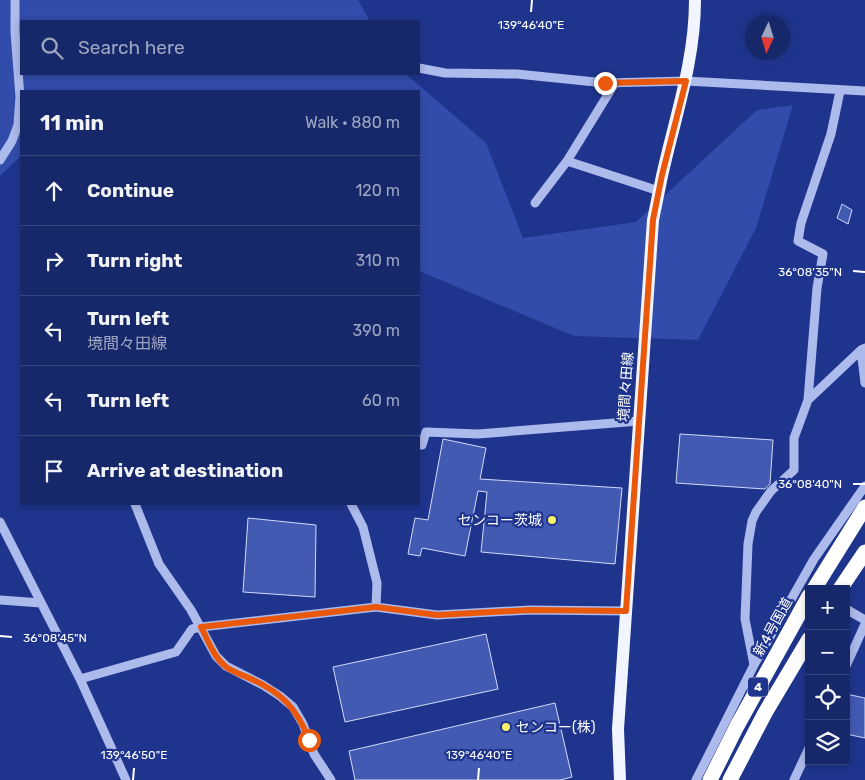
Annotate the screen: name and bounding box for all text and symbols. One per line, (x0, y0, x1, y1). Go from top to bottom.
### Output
north arrow (745, 15, 790, 60)
text: 139°46'40"E (498, 18, 564, 32)
search box (20, 20, 420, 75)
icon: search (38, 34, 66, 62)
text: Search here (78, 36, 185, 59)
route end (594, 72, 617, 95)
text: 11 min (40, 110, 104, 135)
text: Walk · 880 m (305, 113, 400, 132)
icon: ahead (40, 177, 68, 205)
text: Continue (87, 179, 174, 202)
text: 120 m (355, 181, 400, 200)
icon: right (40, 247, 68, 275)
text: Turn right (87, 249, 182, 272)
text: 310 m (356, 251, 400, 270)
text: 36°08'35"N (778, 265, 842, 279)
text: Turn left (87, 307, 169, 330)
icon: left (40, 317, 68, 345)
text: 390 m (353, 321, 400, 340)
text: 境間々田線 (87, 334, 167, 353)
street label: 境間々田線 (615, 351, 637, 423)
icon: left (40, 387, 68, 415)
text: Turn left (87, 389, 169, 412)
text: 60 m (362, 391, 400, 410)
icon: arrive (40, 457, 68, 485)
text: Arrive at destination (87, 459, 283, 482)
text: 36°08'40"N (778, 477, 842, 491)
place label: センコー茨城 (458, 512, 542, 529)
marker: センコー茨城 (546, 514, 558, 526)
map controls (805, 585, 850, 765)
button: + (805, 585, 850, 630)
street label: 新4号国道 (750, 595, 796, 659)
button: − (805, 630, 850, 675)
text: 36°08'45"N (23, 631, 87, 645)
button: locate (805, 675, 850, 720)
road number: 4 (748, 678, 768, 696)
place label: センコー(株) (516, 719, 596, 736)
button: layers (805, 720, 850, 765)
marker: センコー(株) (500, 721, 512, 733)
route start (298, 729, 321, 752)
text: 139°46'50"E (101, 748, 168, 762)
text: 139°46'40"E (446, 748, 512, 762)

